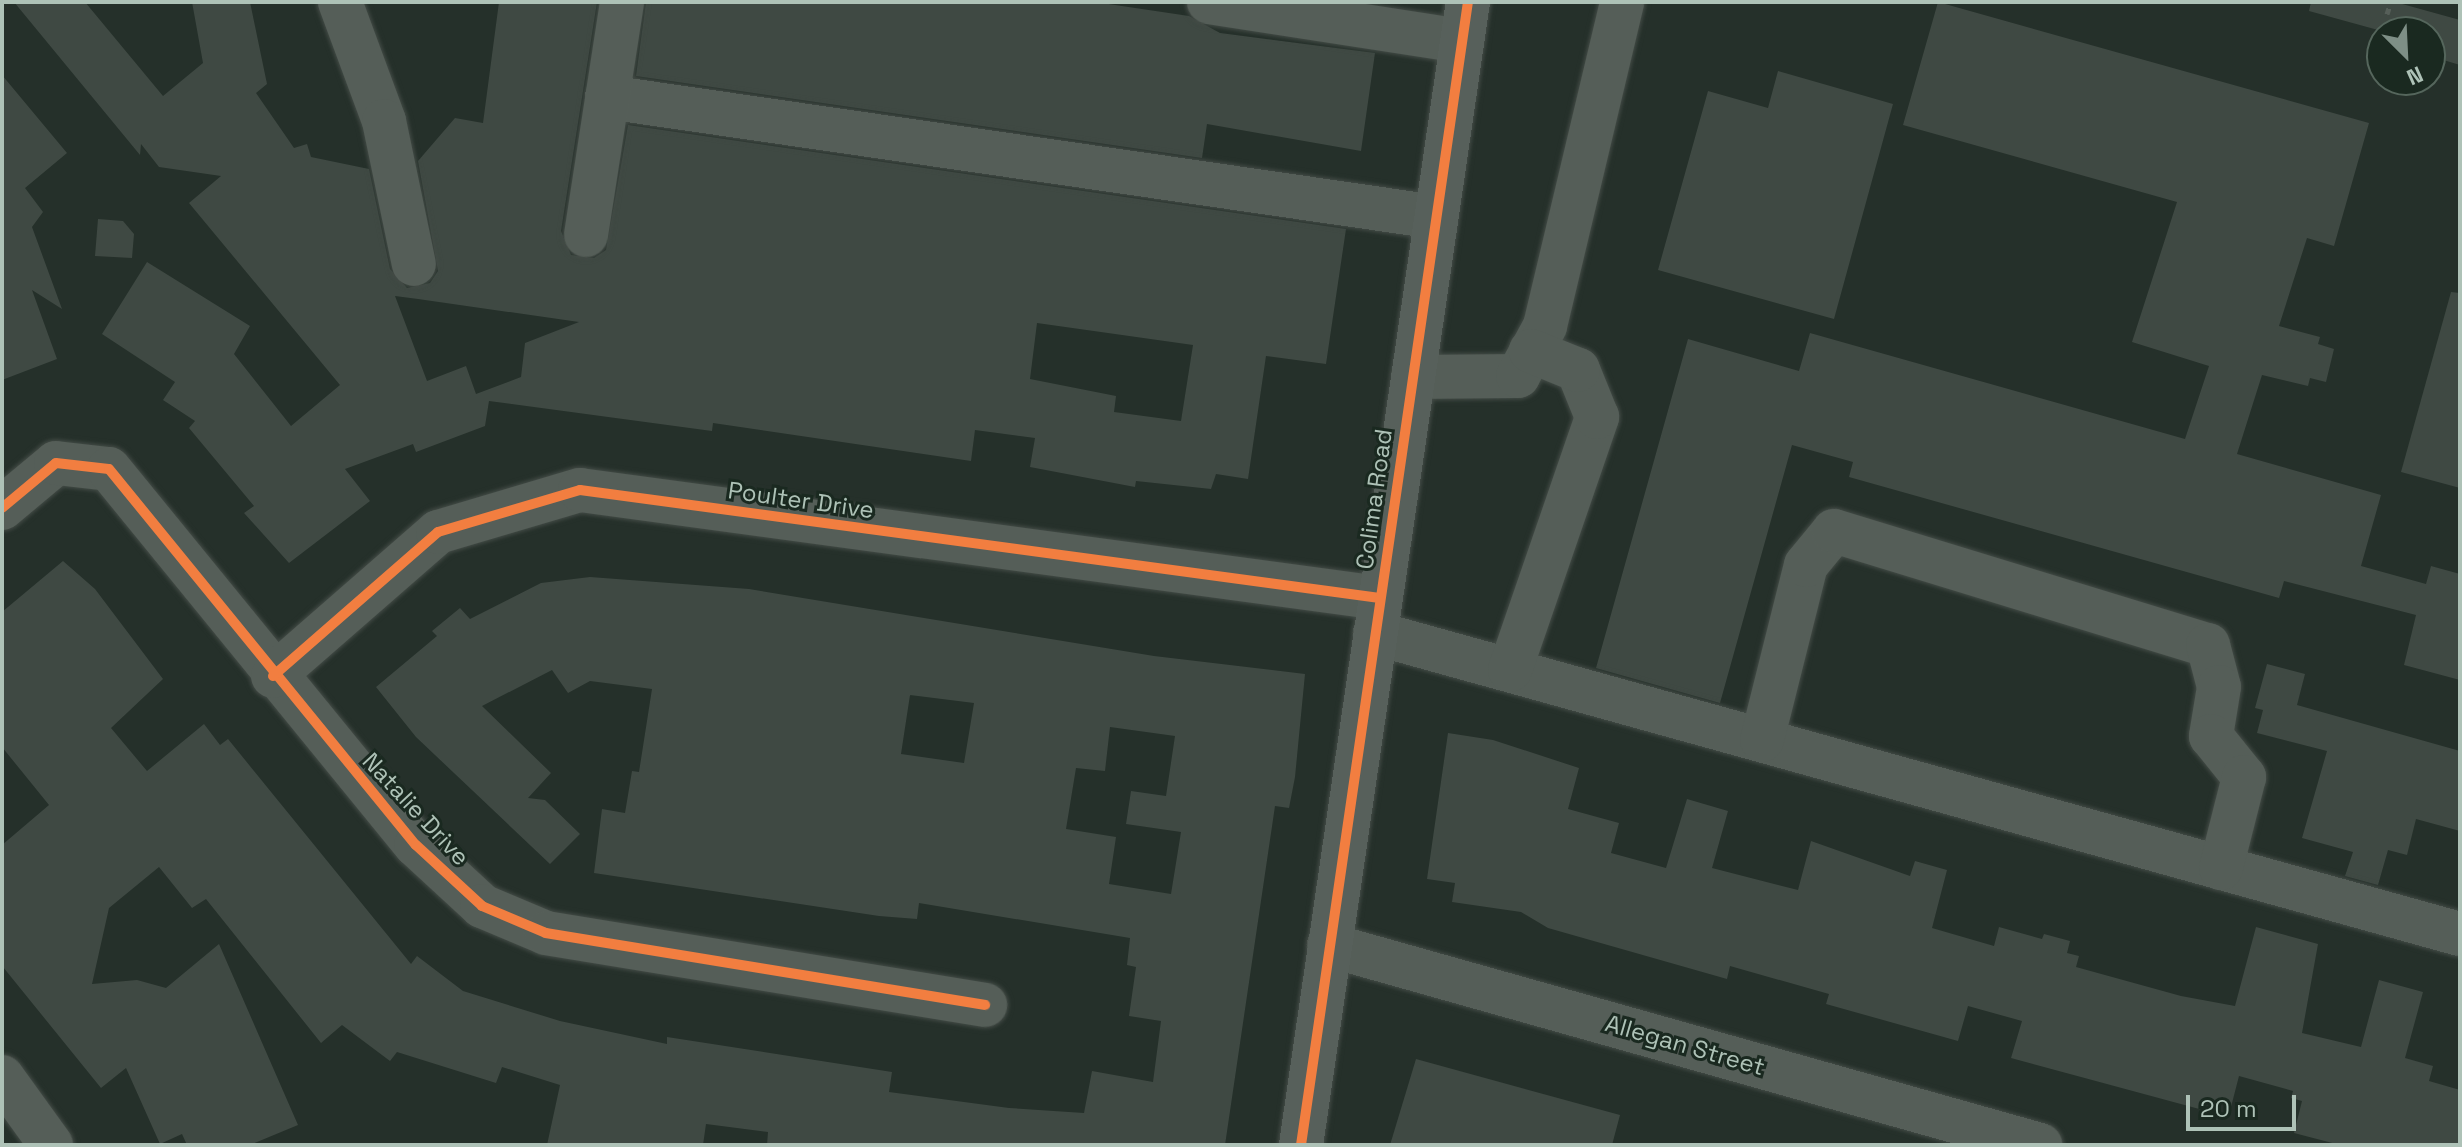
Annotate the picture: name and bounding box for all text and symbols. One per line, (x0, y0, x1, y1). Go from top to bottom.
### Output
north arrow (2366, 16, 2446, 96)
text: N (2403, 60, 2427, 92)
street label: Colima Road (1350, 427, 1398, 571)
street label: Poulter Drive (726, 476, 876, 524)
street label: Natalie Drive (357, 747, 475, 871)
street label: Allegan Street (1602, 1008, 1768, 1082)
scale bar (2190, 1079, 2300, 1129)
text: 20 m (2200, 1093, 2257, 1124)

